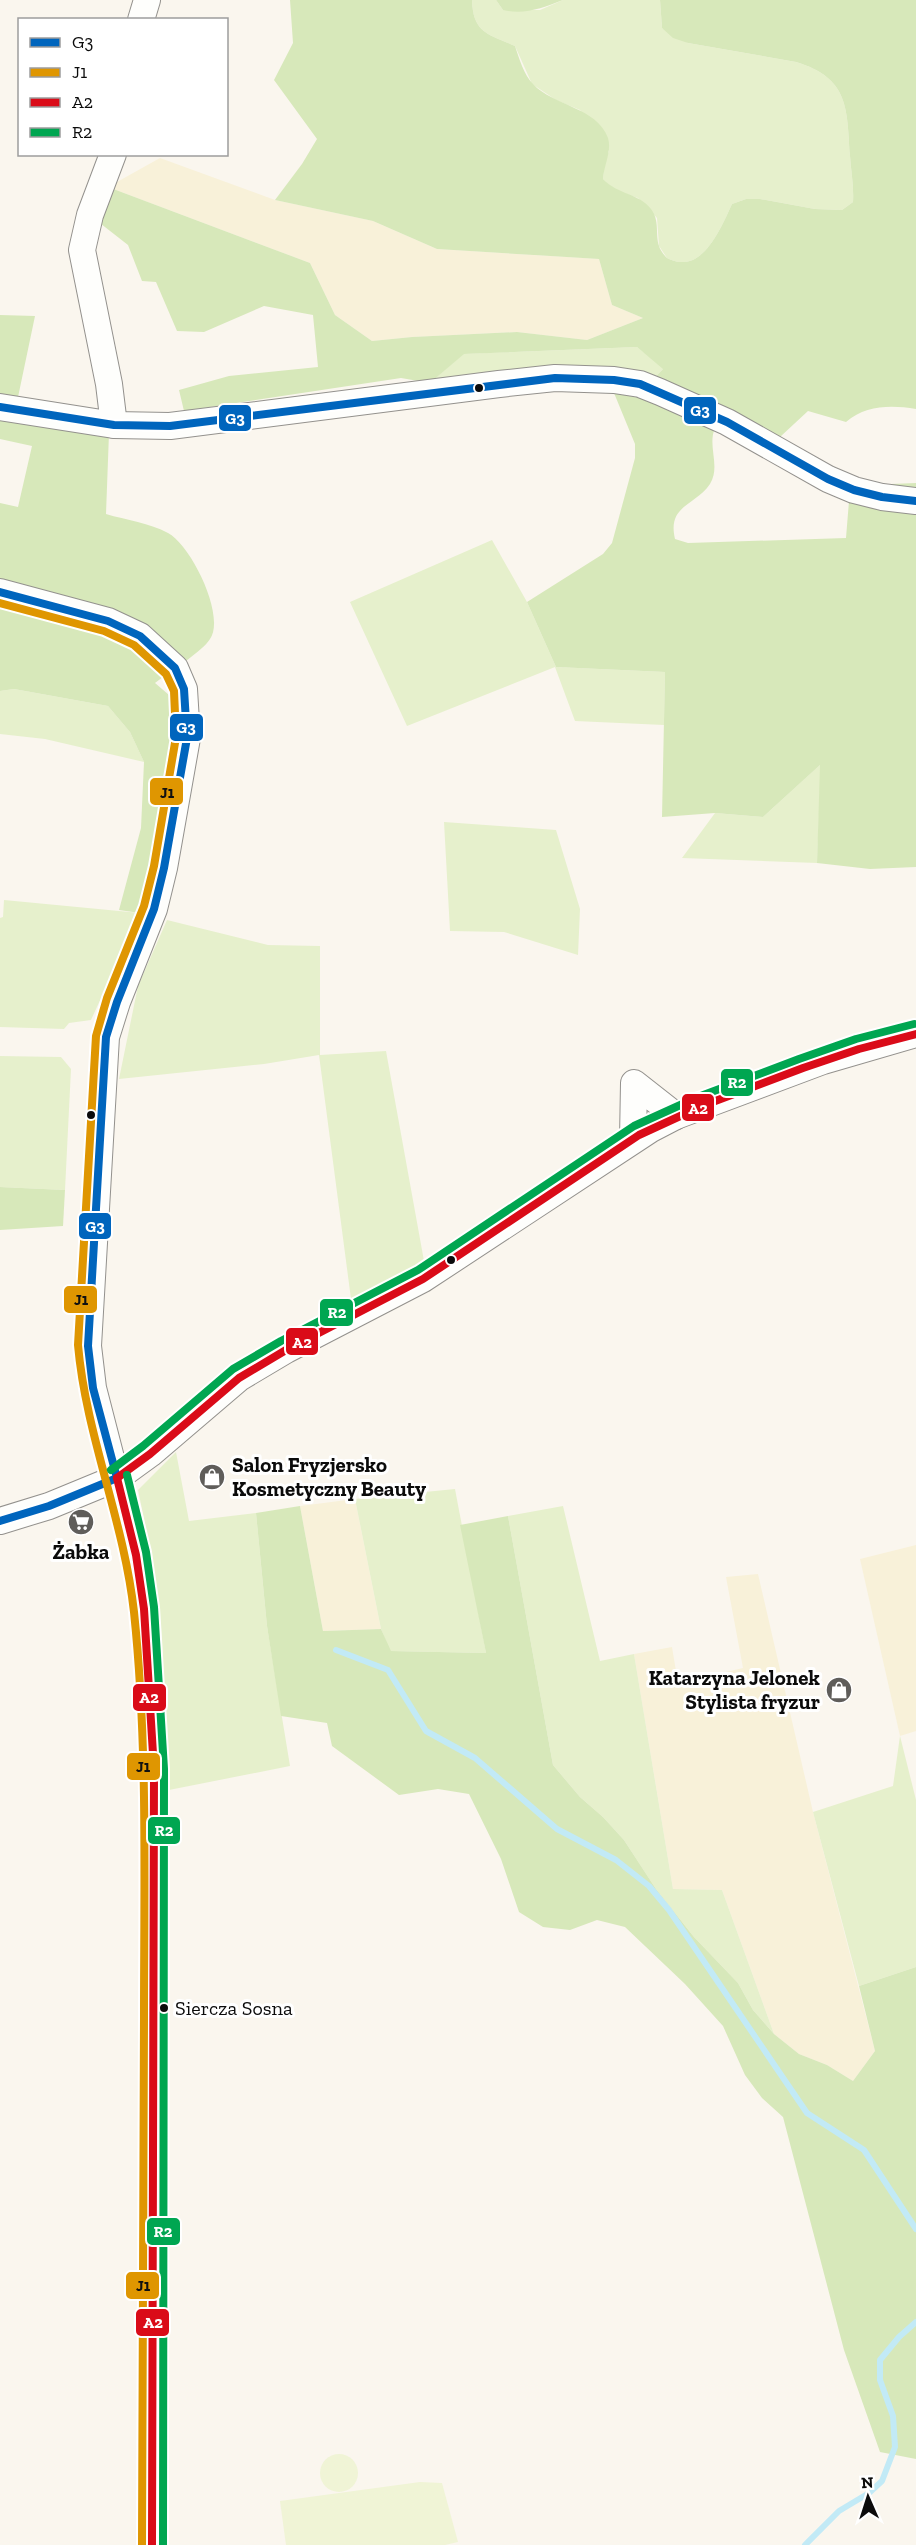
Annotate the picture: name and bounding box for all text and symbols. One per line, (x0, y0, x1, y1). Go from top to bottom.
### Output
legend (18, 18, 228, 156)
text: G3 (72, 31, 93, 53)
text: J1 (72, 61, 87, 83)
text: A2 (72, 91, 93, 113)
text: R2 (72, 121, 92, 143)
unlabelled marker (473, 382, 485, 394)
line badge: G3 (683, 396, 717, 425)
text: G3 (690, 401, 710, 420)
line badge: G3 (218, 404, 252, 432)
text: G3 (225, 409, 245, 428)
line badge: G3 (169, 713, 204, 742)
text: G3 (176, 718, 196, 737)
line badge: J1 (149, 777, 184, 806)
text: J1 (160, 783, 175, 802)
line badge: R2 (720, 1068, 754, 1097)
text: R2 (728, 1073, 747, 1092)
line badge: A2 (681, 1093, 715, 1122)
text: A2 (688, 1099, 708, 1118)
unlabelled marker (85, 1109, 97, 1121)
line badge: G3 (78, 1212, 112, 1240)
text: G3 (85, 1217, 105, 1236)
unlabelled marker (445, 1254, 457, 1266)
line badge: J1 (63, 1285, 98, 1314)
text: J1 (74, 1290, 89, 1309)
line badge: R2 (319, 1298, 354, 1327)
text: R2 (328, 1303, 347, 1322)
line badge: A2 (285, 1327, 319, 1356)
text: A2 (292, 1333, 312, 1352)
place label: Salon Fryzjersko Kosmetyczny Beauty (232, 1452, 426, 1501)
shop icon: Salon Fryzjersko Kosmetyczny Beauty (197, 1462, 227, 1492)
supermarket icon: Żabka (66, 1507, 96, 1537)
place label: Żabka (53, 1539, 110, 1564)
place label: Katarzyna Jelonek Stylista fryzur (648, 1665, 820, 1714)
shop icon: Katarzyna Jelonek Stylista fryzur (824, 1675, 854, 1705)
line badge: A2 (132, 1683, 167, 1712)
text: A2 (139, 1688, 159, 1707)
line badge: J1 (126, 1752, 161, 1781)
text: J1 (136, 1757, 151, 1776)
line badge: R2 (147, 1816, 181, 1845)
text: R2 (155, 1821, 174, 1840)
place label: Siercza Sosna (175, 1996, 293, 2020)
marker: Siercza Sosna (158, 2002, 170, 2014)
line badge: R2 (146, 2217, 181, 2246)
text: R2 (154, 2222, 173, 2241)
line badge: J1 (125, 2271, 160, 2300)
text: J1 (136, 2276, 151, 2295)
line badge: A2 (135, 2308, 170, 2337)
text: A2 (143, 2313, 163, 2332)
north arrow (838, 2467, 898, 2527)
text: N (861, 2473, 874, 2492)

